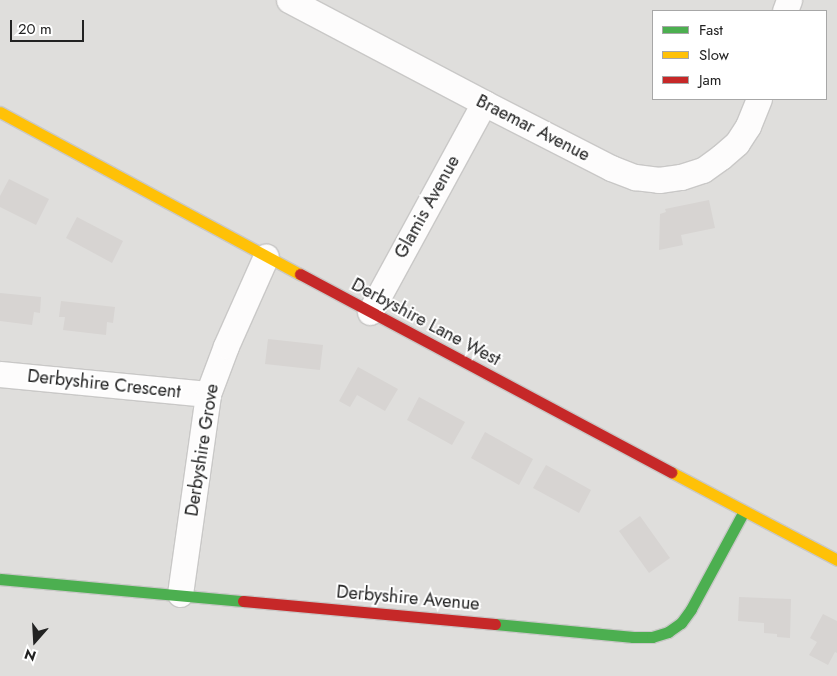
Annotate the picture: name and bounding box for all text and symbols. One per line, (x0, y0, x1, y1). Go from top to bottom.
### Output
scale bar (12, 10, 86, 42)
legend (652, 10, 827, 100)
text: 20 m (18, 18, 52, 40)
text: Fast (699, 19, 723, 41)
text: Slow (699, 44, 729, 66)
text: Jam (699, 69, 722, 91)
street label: Braemar Avenue (473, 90, 593, 166)
street label: Glamis Avenue (390, 152, 464, 262)
street label: Derbyshire Lane West (348, 274, 504, 370)
street label: Derbyshire Crescent (26, 365, 182, 403)
street label: Derbyshire Grove (181, 382, 223, 518)
street label: Derbyshire Avenue (336, 581, 480, 615)
north arrow (10, 616, 60, 666)
text: N (22, 644, 39, 666)

